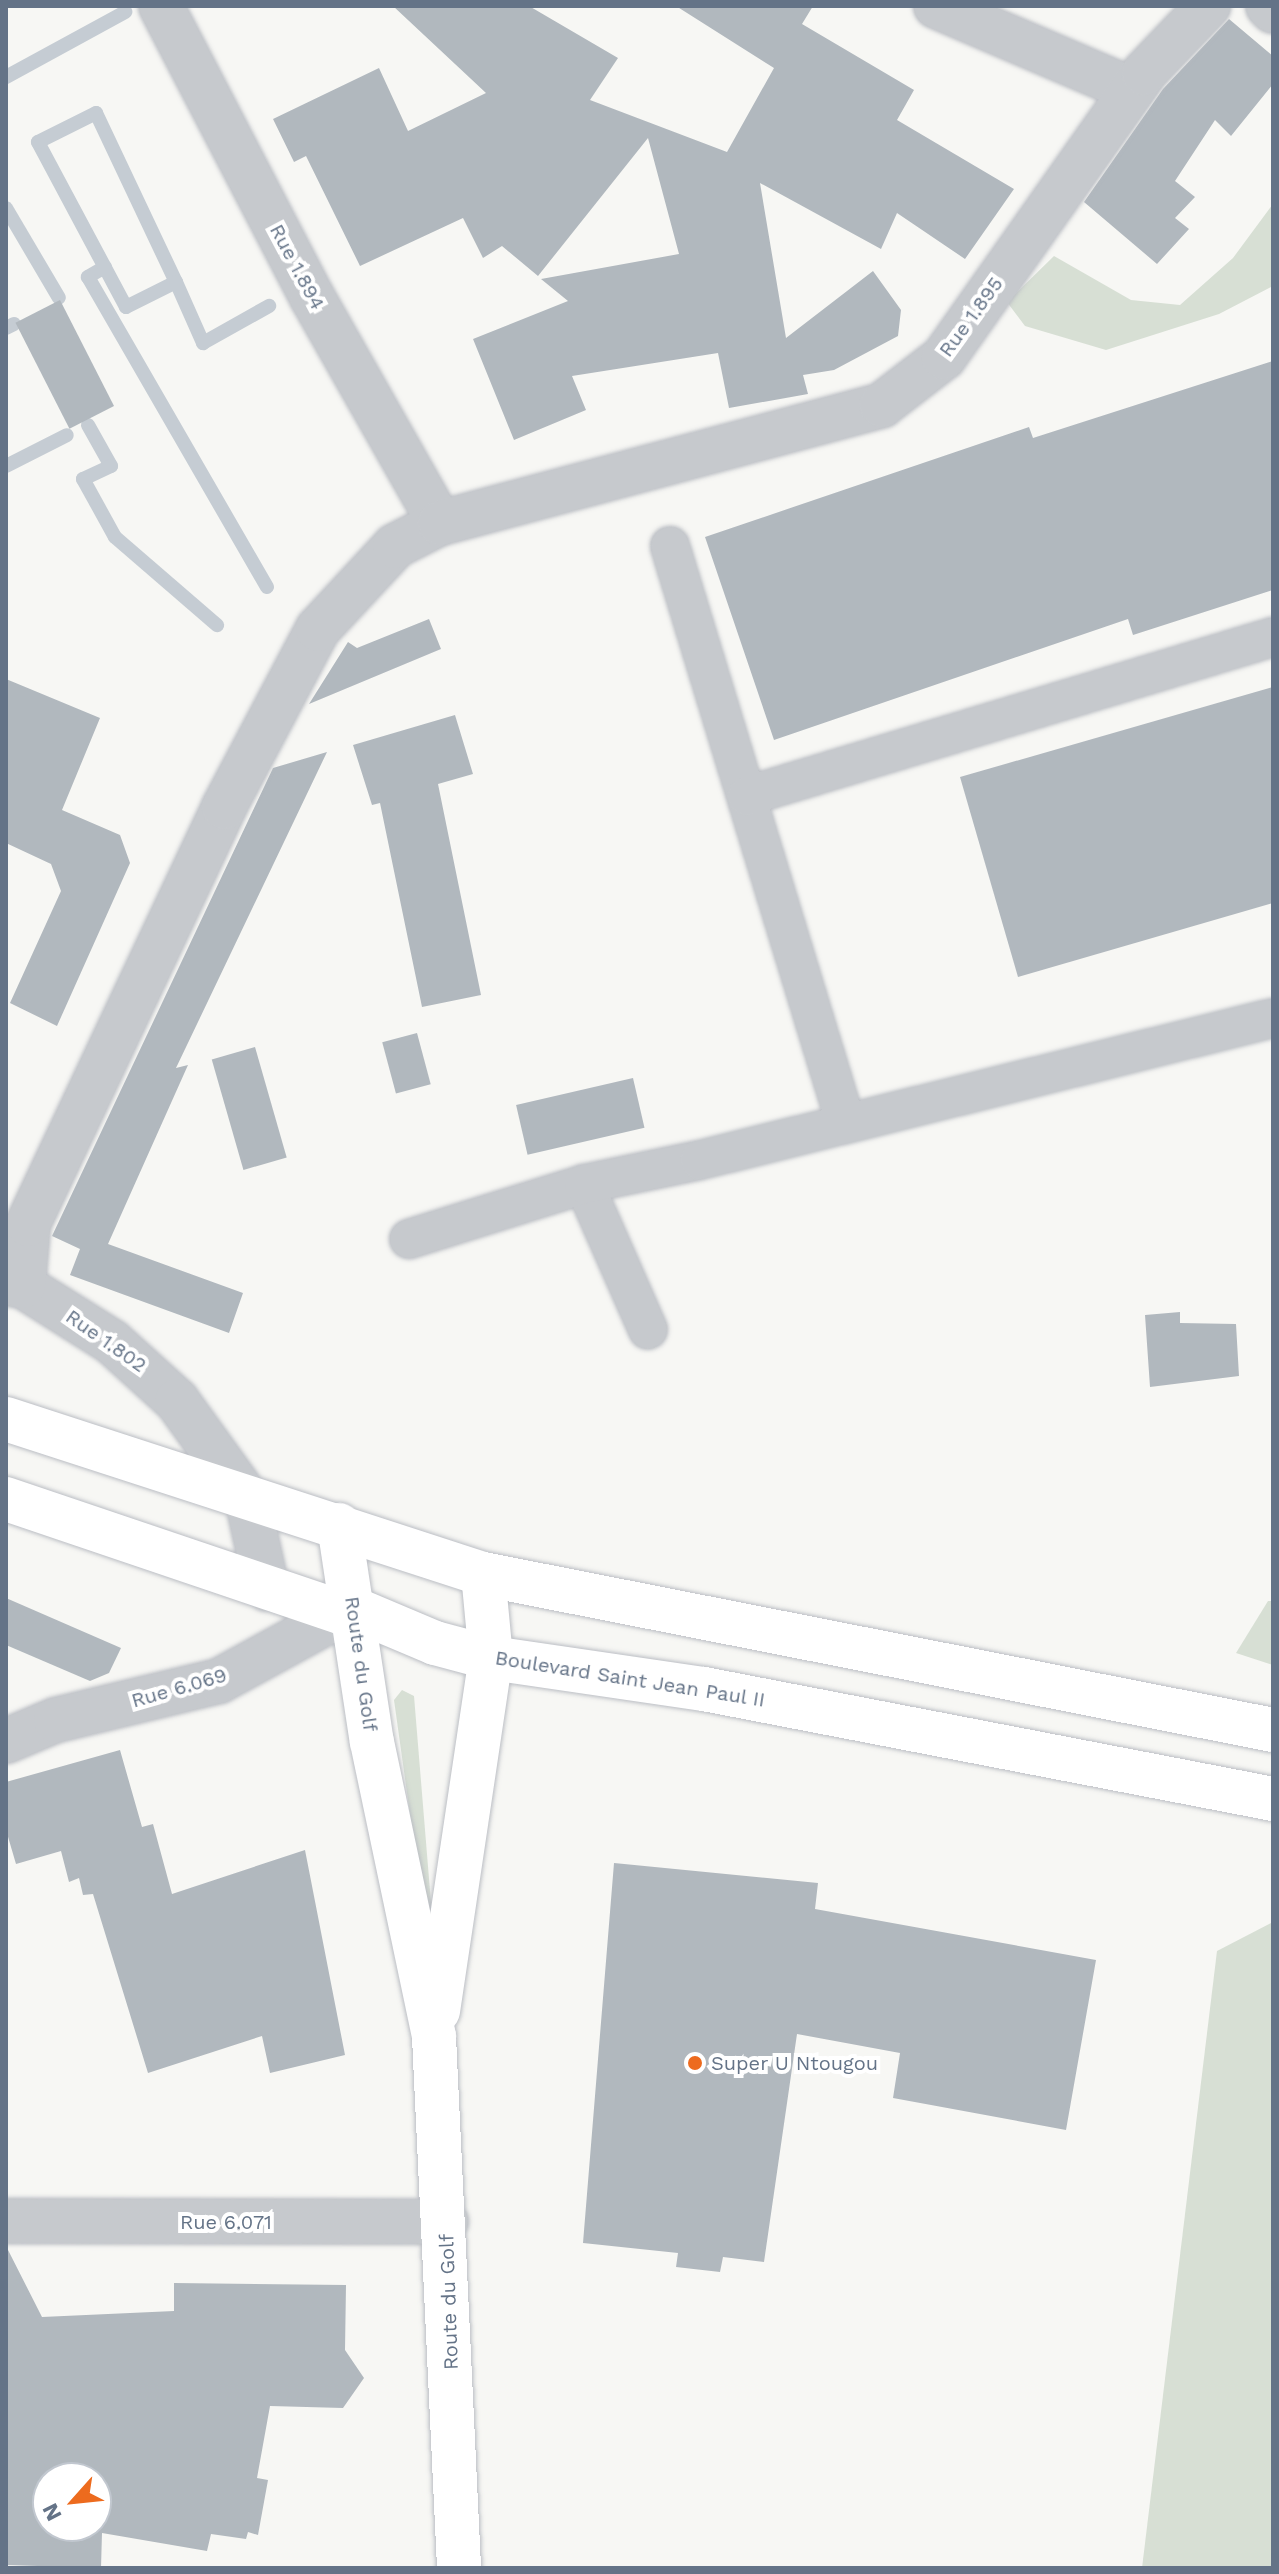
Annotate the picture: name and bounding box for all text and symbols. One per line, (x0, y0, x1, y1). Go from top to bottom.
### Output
street label: Rue 1.894 (264, 220, 330, 314)
street label: Rue 1.895 (934, 272, 1008, 362)
street label: Rue 1.802 (61, 1304, 151, 1378)
street label: Route du Golf (340, 1595, 382, 1733)
street label: Boulevard Saint Jean Paul II (493, 1646, 767, 1712)
street label: Rue 6.069 (129, 1663, 229, 1713)
place label: Super U Ntougou (711, 2051, 878, 2075)
marker: Super U Ntougou (686, 2054, 704, 2072)
street label: Rue 6.071 (180, 2210, 272, 2234)
street label: Route du Golf (435, 2234, 463, 2370)
north arrow (32, 2462, 112, 2542)
text: N (37, 2499, 67, 2525)

